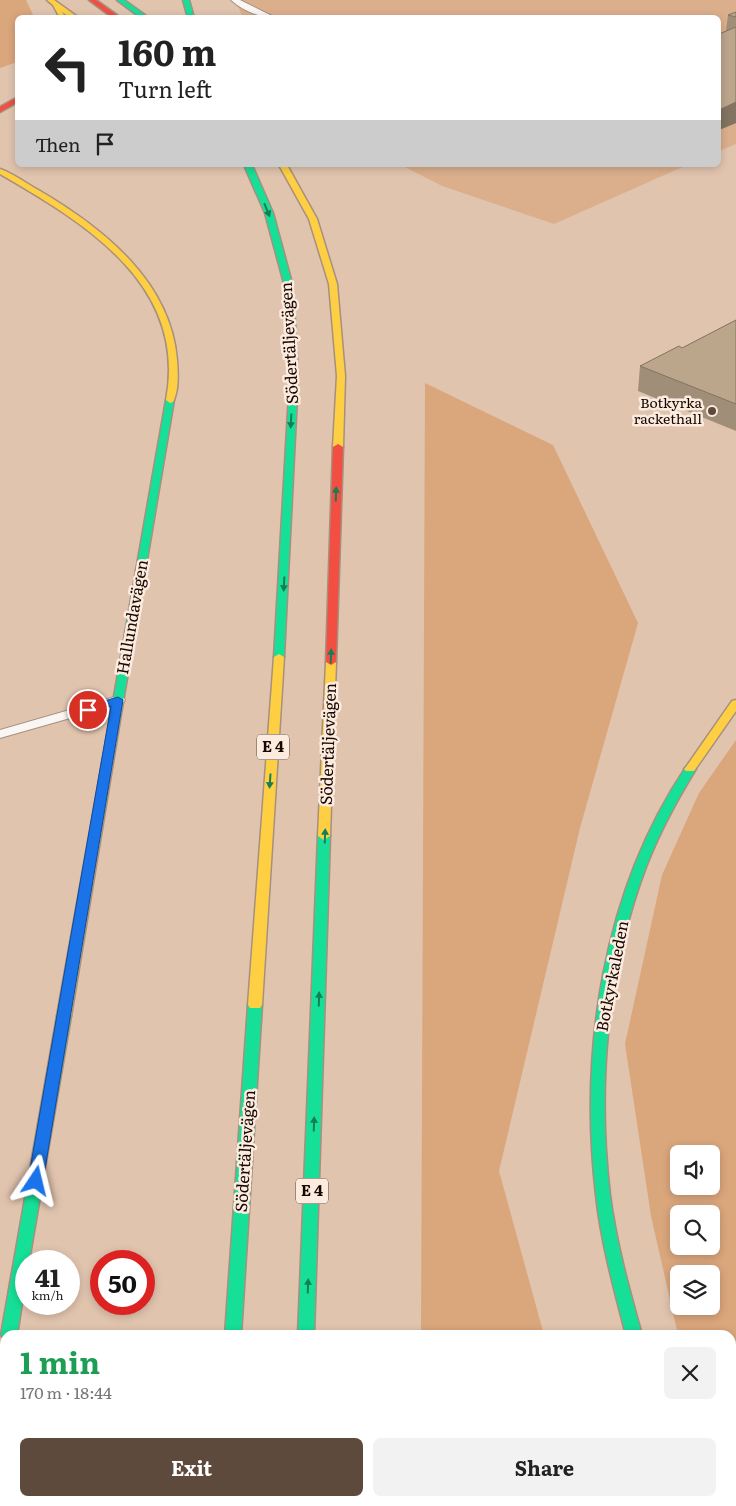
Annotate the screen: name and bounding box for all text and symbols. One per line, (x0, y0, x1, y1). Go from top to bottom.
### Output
text: 160 m (118, 25, 216, 77)
icon: left (35, 35, 100, 100)
text: Turn left (118, 72, 212, 105)
text: Then (35, 130, 81, 158)
icon: arrive (91, 130, 119, 158)
one-way arrow (263, 203, 271, 218)
street label: Södertäljevägen (273, 281, 303, 405)
place label: Botkyrka rackethall (634, 392, 702, 428)
marker: Botkyrka rackethall (706, 405, 718, 417)
one-way arrow (287, 414, 295, 430)
one-way arrow (333, 486, 341, 502)
street label: Hallundavägen (109, 557, 153, 676)
one-way arrow (279, 576, 287, 592)
one-way arrow (327, 648, 335, 664)
street label: Södertäljevägen (313, 682, 341, 806)
pin (67, 689, 109, 731)
icon: arrive (74, 696, 102, 724)
road number: E 4 (257, 734, 289, 760)
one-way arrow (266, 773, 274, 789)
one-way arrow (321, 828, 329, 844)
street label: Botkyrkaleden (589, 918, 634, 1033)
one-way arrow (315, 990, 323, 1006)
street label: Södertäljevägen (228, 1089, 260, 1213)
one-way arrow (311, 1116, 319, 1132)
map controls (670, 1145, 720, 1315)
button: sound (670, 1145, 720, 1195)
position arrow (9, 1154, 61, 1206)
road number: E 4 (296, 1178, 328, 1204)
button: search (670, 1205, 720, 1255)
speed limit sign: 50 (90, 1250, 155, 1315)
text: 41 (35, 1258, 60, 1295)
button: layers (670, 1265, 720, 1315)
one-way arrow (304, 1278, 312, 1294)
text: km/h (32, 1286, 63, 1304)
text: 1 min (20, 1339, 100, 1383)
button: close (664, 1347, 716, 1399)
text: 170 m · 18:44 (20, 1380, 112, 1404)
button: Exit (20, 1438, 363, 1496)
button: Share (373, 1438, 716, 1496)

